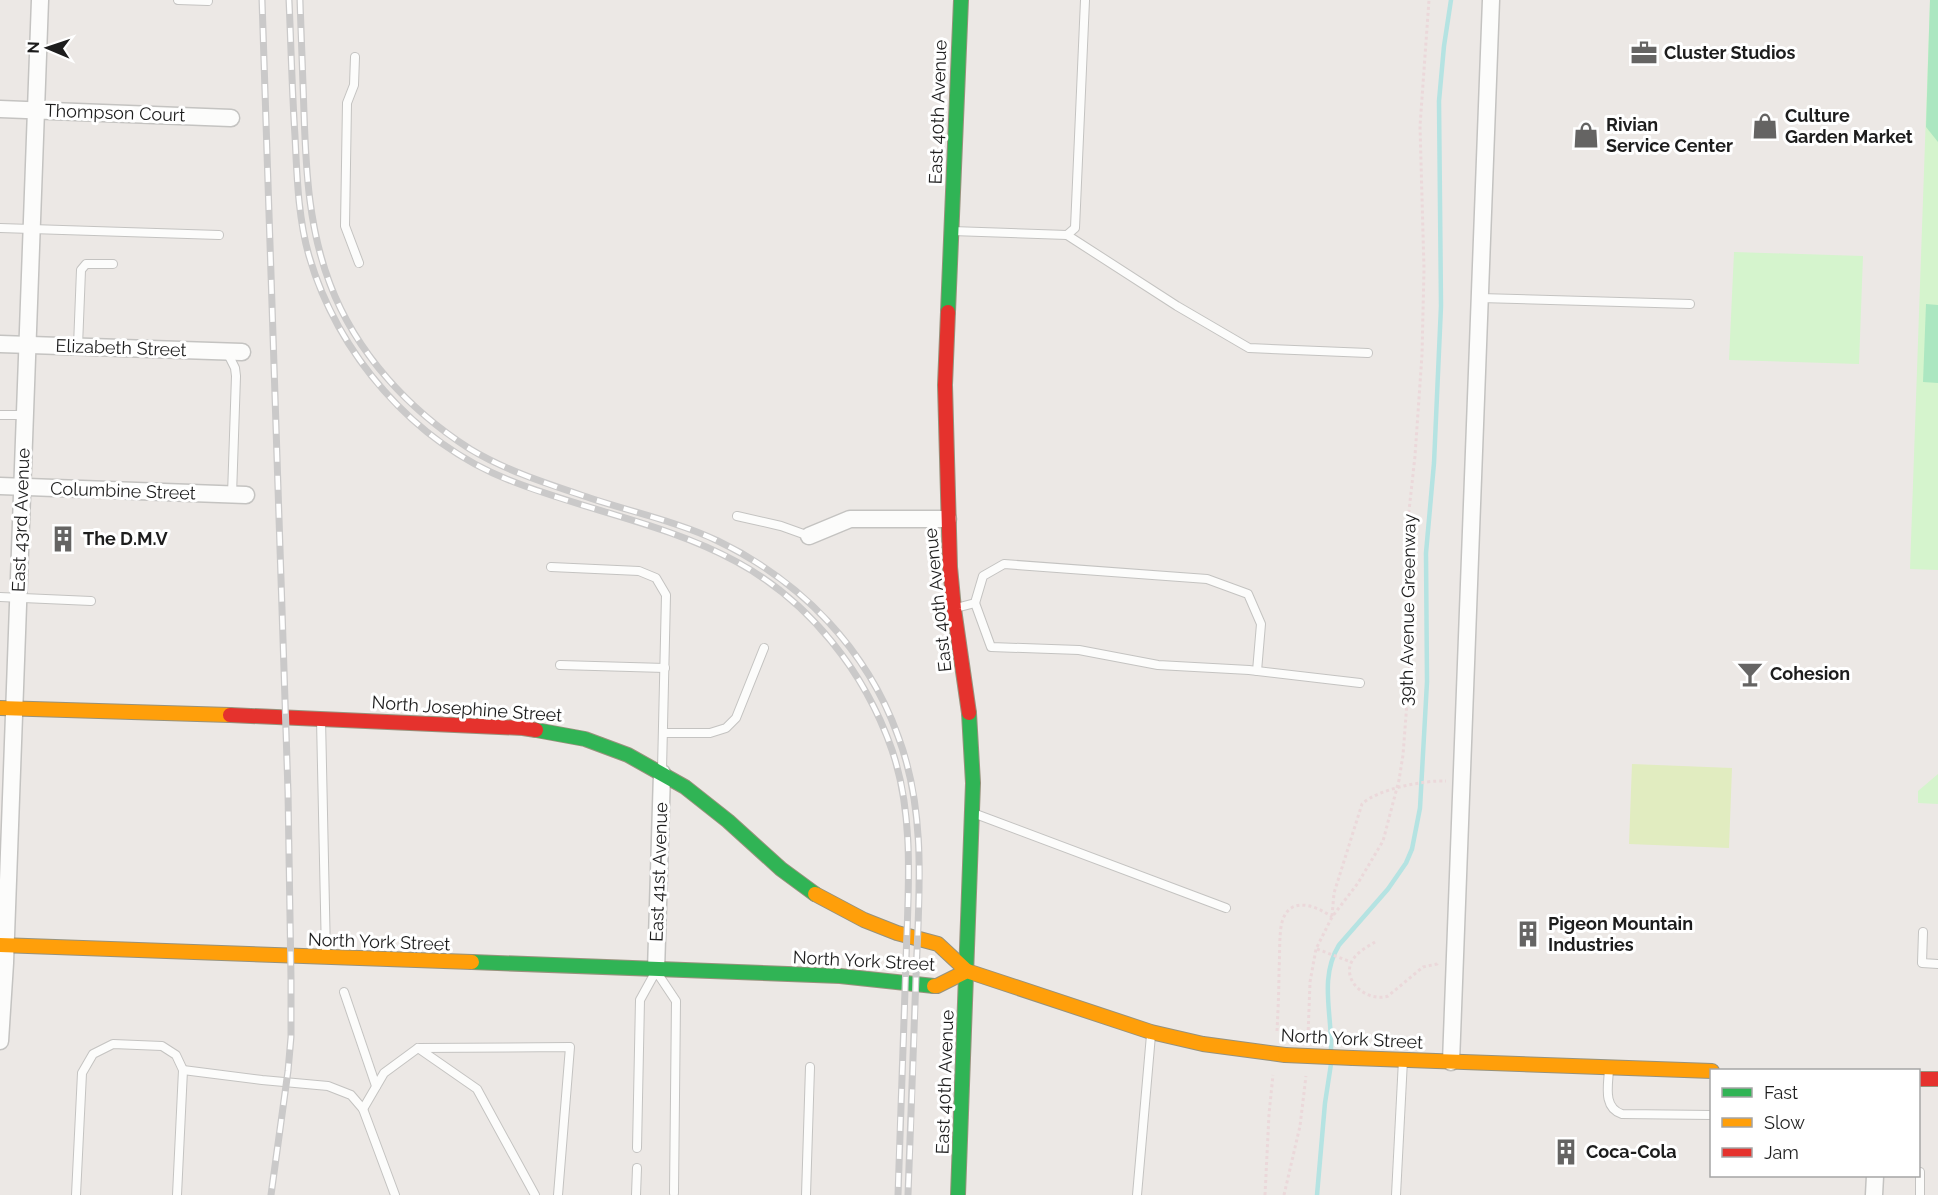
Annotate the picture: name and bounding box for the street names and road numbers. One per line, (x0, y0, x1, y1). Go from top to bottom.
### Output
street label: East 40th Avenue (924, 39, 951, 185)
street label: Thompson Court (44, 100, 186, 125)
street label: Elizabeth Street (55, 335, 187, 360)
street label: East 43rd Avenue (7, 447, 34, 592)
street label: Columbine Street (50, 477, 196, 504)
street label: 39th Avenue Greenway (1395, 513, 1420, 706)
street label: East 40th Avenue (919, 527, 956, 673)
street label: North Josephine Street (371, 691, 563, 726)
street label: East 41st Avenue (646, 801, 671, 942)
street label: North York Street (307, 929, 451, 954)
street label: North York Street (792, 946, 936, 975)
street label: East 40th Avenue (931, 1009, 958, 1155)
street label: North York Street (1280, 1024, 1424, 1053)

